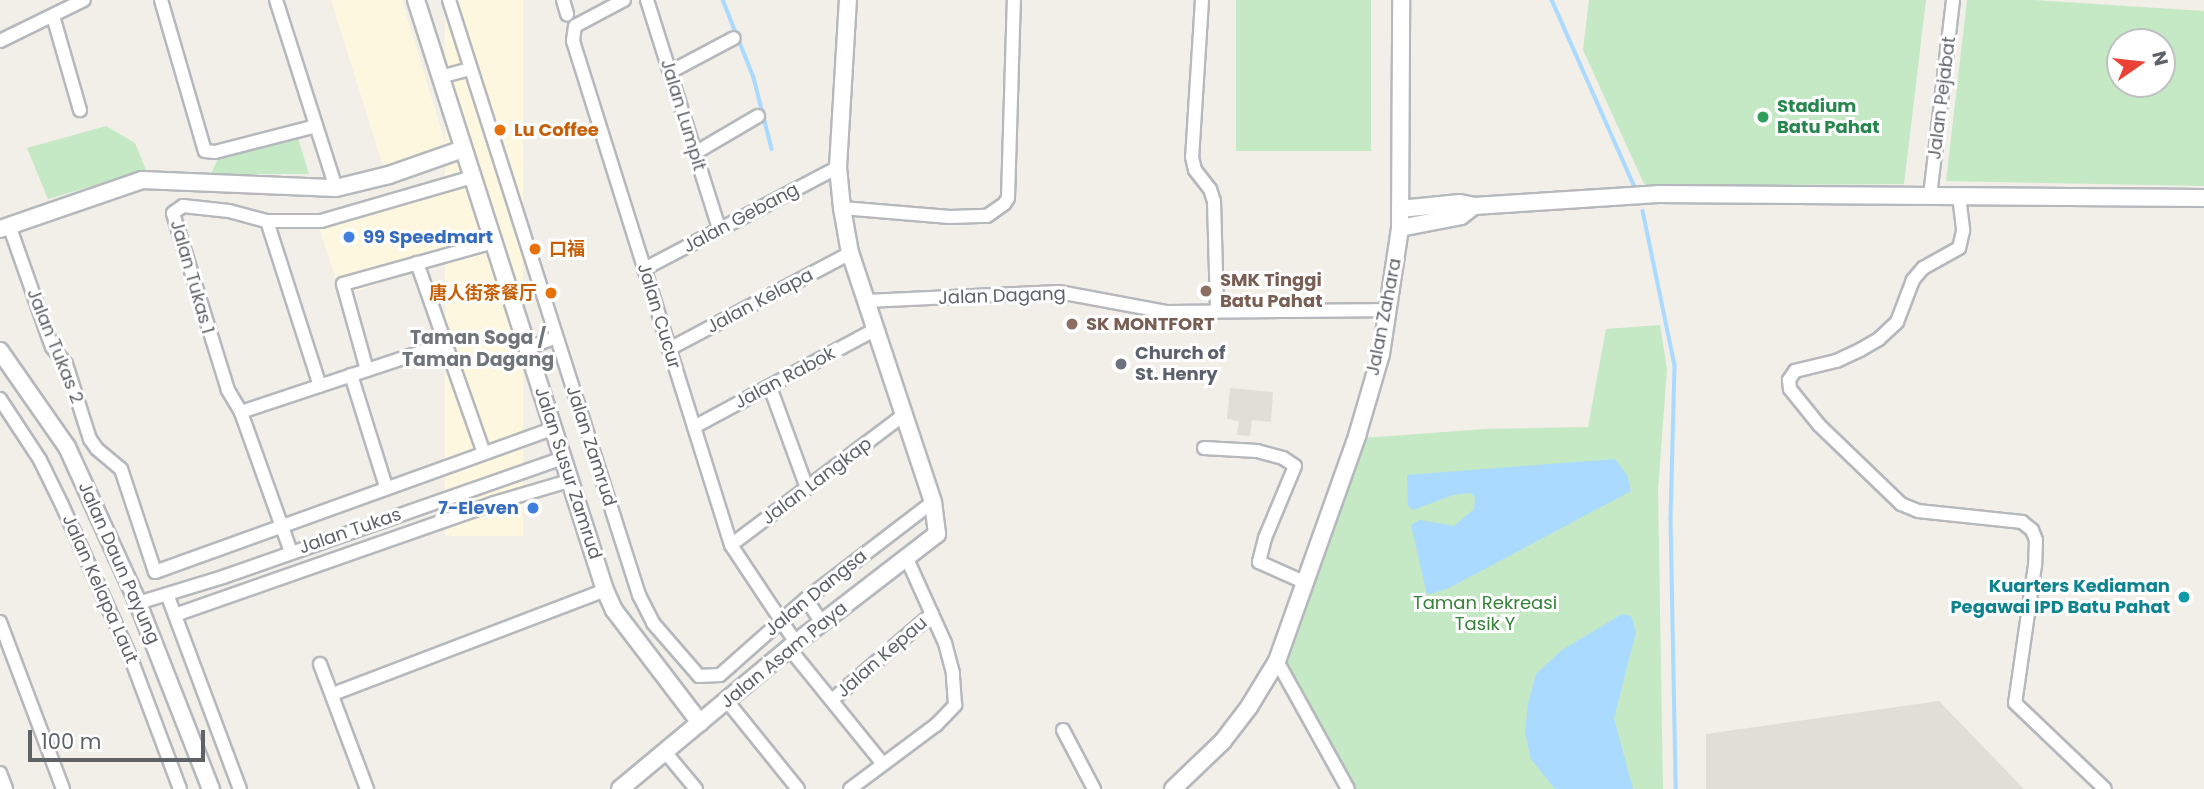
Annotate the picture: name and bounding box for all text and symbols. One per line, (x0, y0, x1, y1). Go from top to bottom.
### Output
north arrow (2106, 28, 2176, 98)
street label: Jalan Pejabat (1924, 35, 1960, 161)
text: N (2145, 48, 2175, 68)
street label: Jalan Lumpit (656, 57, 710, 173)
place label: Stadium Batu Pahat (1777, 96, 1879, 138)
marker: Stadium Batu Pahat (1755, 109, 1771, 125)
place label: Lu Coffee (514, 119, 599, 141)
marker: Lu Coffee (492, 122, 508, 138)
street label: Jalan Gebang (680, 178, 802, 258)
street label: Jalan Tukas 1 (165, 218, 219, 336)
place label: 99 Speedmart (363, 226, 493, 248)
marker: 99 Speedmart (341, 229, 357, 245)
place label: 口福 (549, 238, 585, 260)
marker: 口福 (527, 241, 543, 257)
street label: Jalan Zahara (1362, 256, 1406, 378)
street label: Jalan Cucur (633, 261, 685, 371)
street label: Jalan Kelapa (703, 264, 817, 338)
place label: SMK Tinggi Batu Pahat (1220, 270, 1322, 312)
place label: 唐人街茶餐厅 (429, 282, 537, 304)
street label: Jalan Dagang (938, 283, 1066, 309)
marker: SMK Tinggi Batu Pahat (1198, 283, 1214, 299)
street label: Jalan Tukas 2 (22, 285, 88, 407)
marker: 唐人街茶餐厅 (543, 285, 559, 301)
place label: SK MONTFORT (1086, 313, 1215, 335)
marker: SK MONTFORT (1064, 316, 1080, 332)
district label: Taman Soga / Taman Dagang (402, 327, 554, 371)
street label: Jalan Rabok (731, 342, 839, 414)
place label: Church of St. Henry (1135, 343, 1225, 386)
marker: Church of St. Henry (1113, 356, 1129, 372)
street label: Jalan Zamrud (561, 383, 621, 509)
street label: Jalan Susur Zamrud (530, 384, 606, 562)
street label: Jalan Langkap (758, 433, 876, 529)
street label: Jalan Daun Payung (73, 479, 165, 647)
place label: 7-Eleven (438, 497, 519, 519)
marker: 7-Eleven (525, 500, 541, 516)
street label: Jalan Tukas (296, 503, 404, 559)
street label: Jalan Kelapa Laut (58, 511, 142, 667)
street label: Jalan Dangsa (761, 545, 871, 641)
place label: Kuarters Kediaman Pegawai IPD Batu Pahat (1950, 576, 2170, 618)
marker: Kuarters Kediaman Pegawai IPD Batu Pahat (2176, 589, 2192, 605)
park label: Taman Rekreasi Tasik Y (1413, 593, 1557, 636)
street label: Jalan Asam Paya (716, 597, 852, 713)
street label: Jalan Kepau (832, 612, 932, 702)
scale bar (32, 716, 208, 760)
text: 100 m (41, 727, 101, 756)

